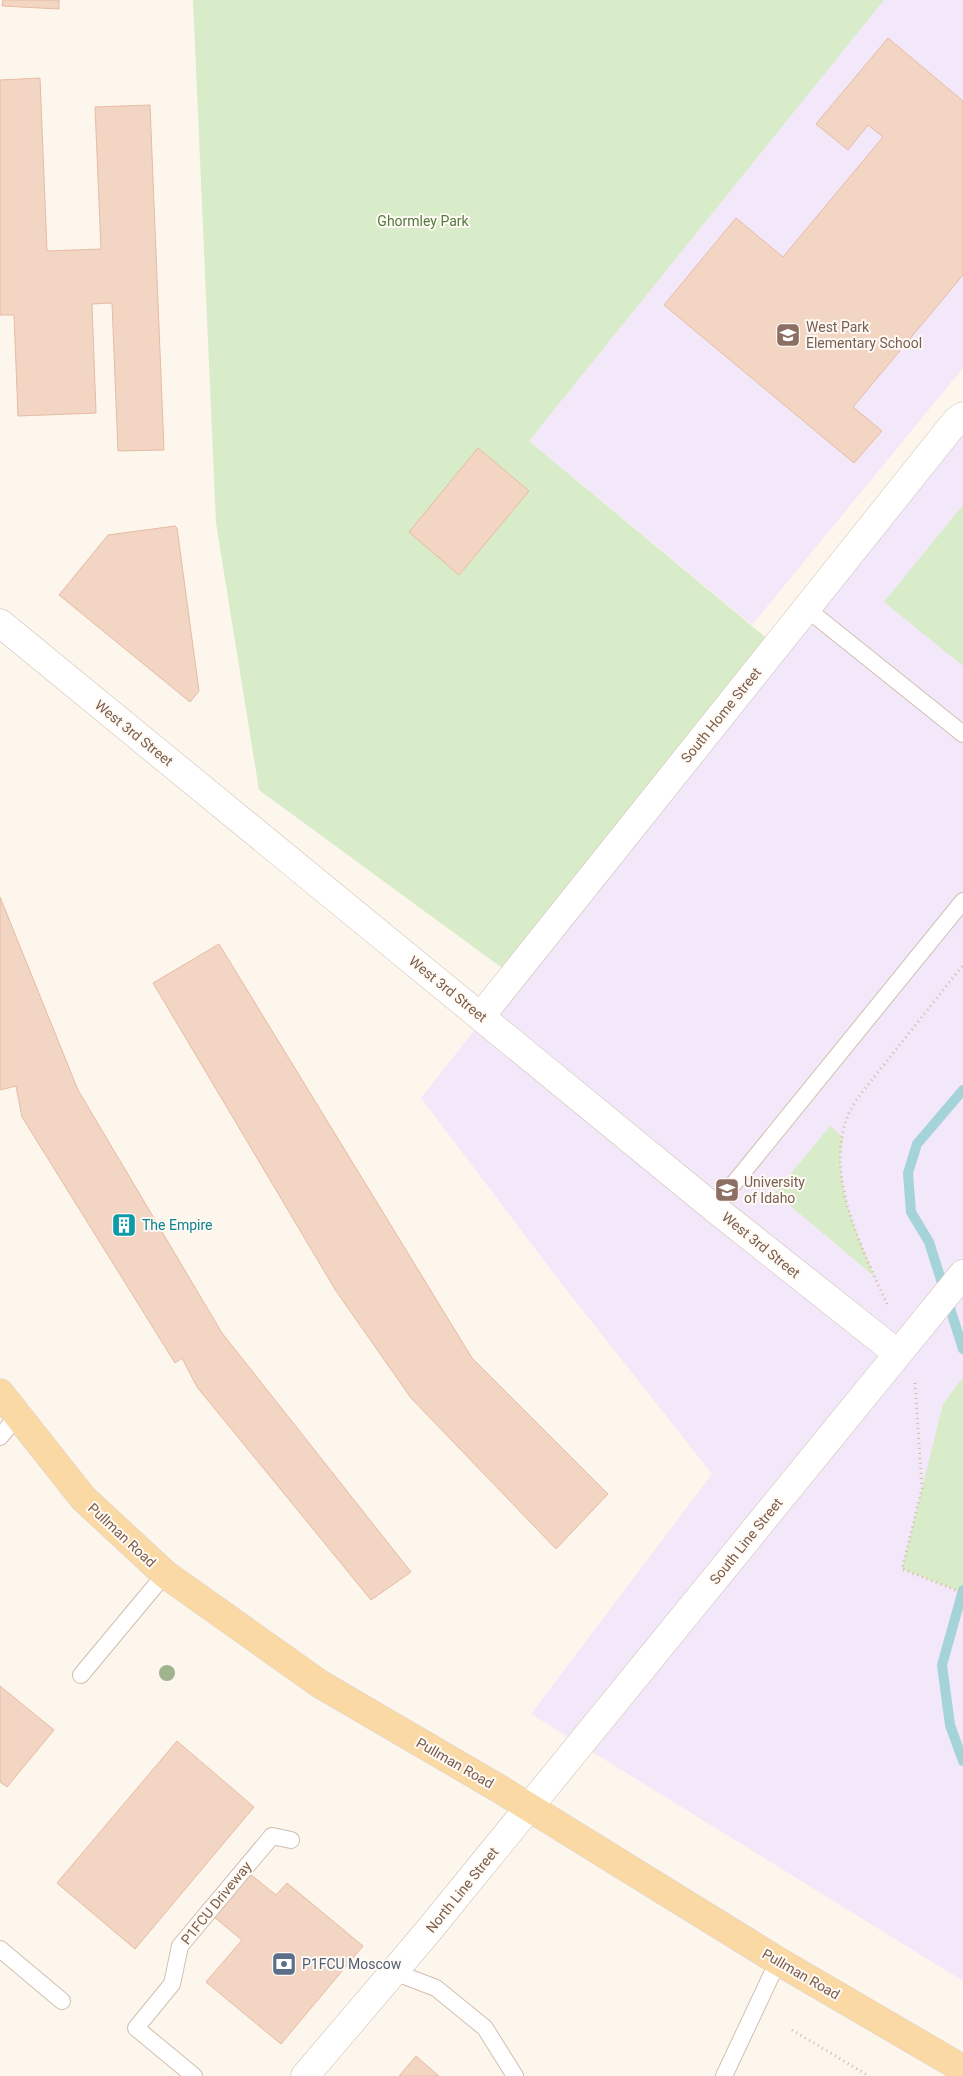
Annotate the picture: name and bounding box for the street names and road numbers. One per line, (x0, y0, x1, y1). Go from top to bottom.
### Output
street label: South Home Street (678, 664, 765, 766)
street label: West 3rd Street (92, 697, 177, 770)
street label: West 3rd Street (406, 953, 491, 1026)
street label: West 3rd Street (719, 1209, 804, 1282)
street label: South Line Street (706, 1494, 786, 1587)
street label: Pullman Road (85, 1500, 159, 1570)
street label: Pullman Road (414, 1734, 496, 1792)
street label: North Line Street (423, 1844, 502, 1936)
street label: P1FCU Driveway (178, 1858, 255, 1948)
street label: Pullman Road (760, 1945, 842, 2003)

